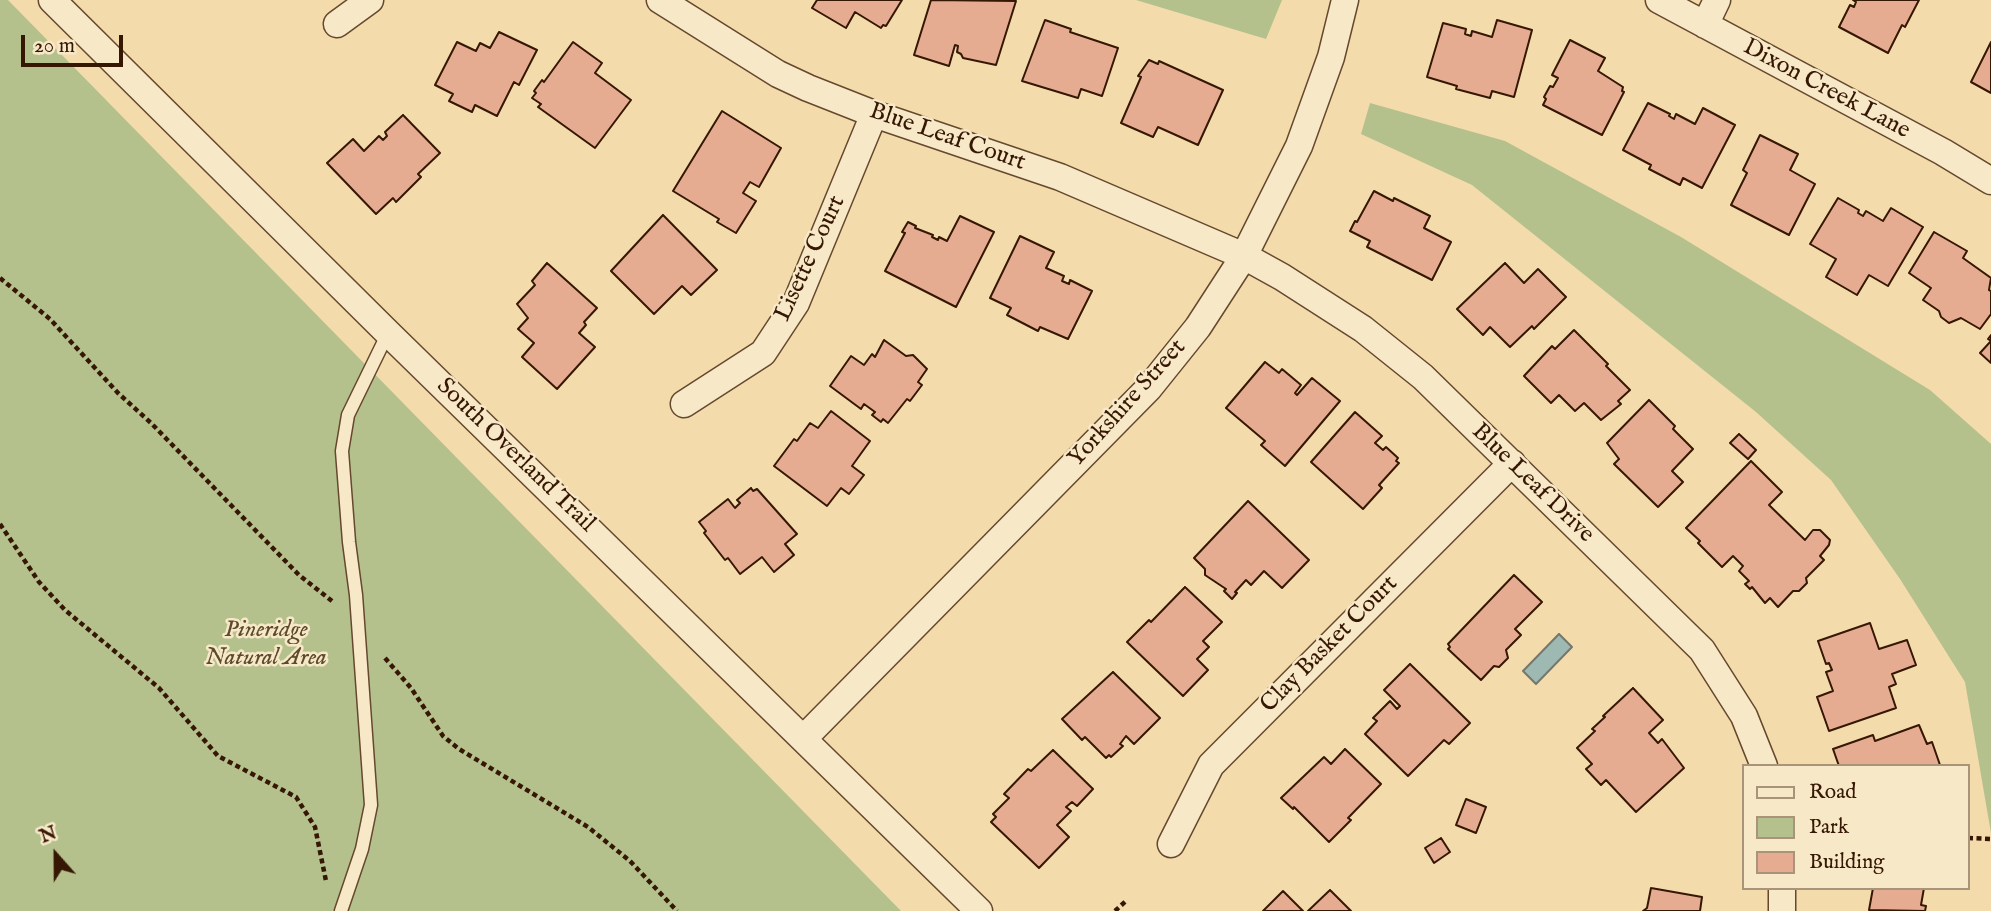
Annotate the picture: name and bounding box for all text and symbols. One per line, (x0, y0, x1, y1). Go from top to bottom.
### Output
scale bar (24, 21, 126, 65)
text: 20 m (34, 33, 75, 60)
street label: Dixon Creek Lane (1737, 34, 1915, 146)
street label: Blue Leaf Court (865, 98, 1029, 178)
street label: Lisette Court (769, 192, 853, 326)
street label: Yorkshire Street (1063, 334, 1193, 474)
street label: South Overland Trail (430, 373, 600, 539)
street label: Blue Leaf Drive (1465, 418, 1599, 550)
street label: Clay Basket Court (1255, 570, 1405, 720)
park label: Pineridge Natural Area (205, 617, 327, 673)
legend (1742, 764, 1970, 890)
text: Road (1809, 779, 1856, 806)
text: Park (1809, 814, 1849, 841)
north arrow (21, 820, 91, 890)
text: N (36, 821, 60, 850)
text: Building (1809, 849, 1884, 876)

